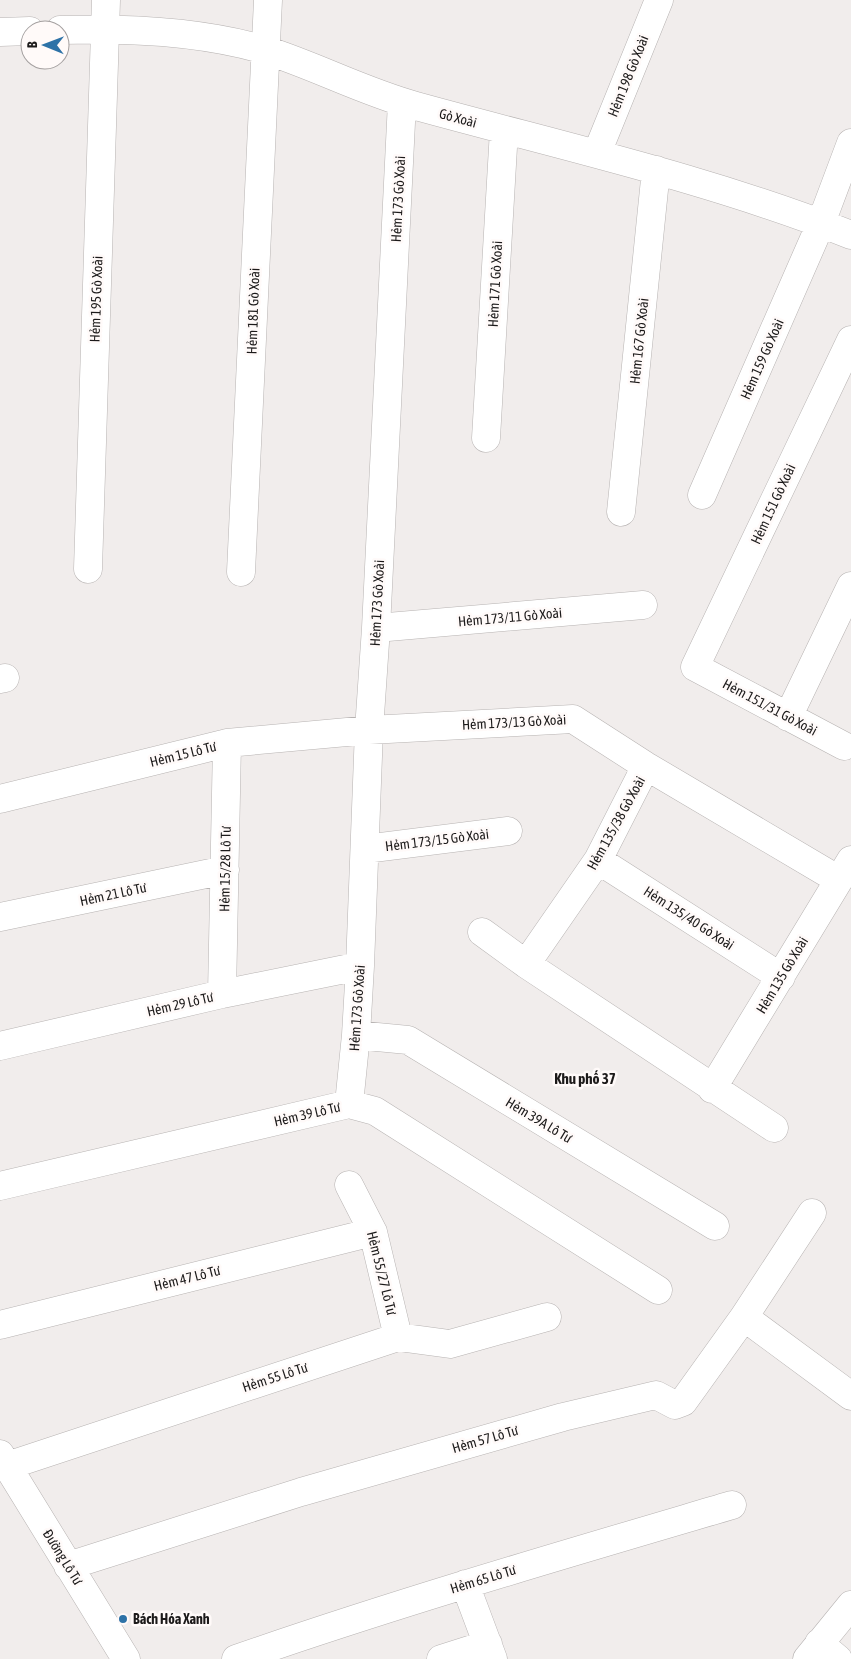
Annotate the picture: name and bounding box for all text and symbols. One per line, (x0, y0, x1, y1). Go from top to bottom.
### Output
north arrow (20, 20, 70, 70)
street label: Hẻm 198 Gò Xoài (604, 33, 652, 119)
text: B (24, 41, 40, 48)
street label: Gò Xoài (437, 105, 479, 131)
street label: Hẻm 173 Gò Xoài (388, 155, 408, 243)
street label: Hẻm 171 Gò Xoài (485, 240, 505, 328)
street label: Hẻm 195 Gò Xoài (86, 256, 106, 342)
street label: Hẻm 181 Gò Xoài (243, 268, 263, 354)
street label: Hẻm 167 Gò Xoài (627, 297, 651, 385)
street label: Hẻm 159 Gò Xoài (737, 316, 787, 402)
street label: Hẻm 151 Gò Xoài (747, 461, 799, 547)
street label: Hẻm 173 Gò Xoài (367, 559, 387, 647)
street label: Hẻm 173/11 Gò Xoài (457, 604, 563, 630)
street label: Hẻm 151/31 Gò Xoài (720, 675, 820, 739)
street label: Hẻm 173/13 Gò Xoài (461, 711, 567, 733)
street label: Hẻm 15 Lô Tư (148, 738, 218, 770)
street label: Hẻm 135/38 Gò Xoài (584, 773, 648, 873)
street label: Hẻm 15/28 Lô Tư (216, 826, 234, 912)
street label: Hẻm 173/15 Gò Xoài (384, 826, 490, 854)
street label: Hẻm 21 Lô Tư (78, 879, 148, 909)
street label: Hẻm 135/40 Gò Xoài (641, 883, 737, 953)
street label: Hẻm 135 Gò Xoài (753, 934, 811, 1016)
street label: Hẻm 173 Gò Xoài (346, 964, 368, 1052)
street label: Hẻm 29 Lô Tư (145, 989, 215, 1019)
district label: Khu phố 37 (554, 1070, 616, 1087)
street label: Hẻm 39A Lô Tư (503, 1094, 575, 1146)
street label: Hẻm 39 Lô Tư (272, 1099, 342, 1129)
street label: Hẻm 55/27 Lô Tư (364, 1230, 400, 1317)
street label: Hẻm 47 Lô Tư (152, 1262, 222, 1294)
street label: Hẻm 55 Lô Tư (240, 1359, 310, 1395)
street label: Hẻm 57 Lô Tư (450, 1422, 520, 1456)
street label: Đường Lô Tư (40, 1526, 86, 1588)
street label: Hẻm 65 Lô Tư (448, 1561, 518, 1597)
place label: Bách Hóa Xanh (133, 1611, 210, 1627)
marker: Bách Hóa Xanh (117, 1613, 129, 1625)

